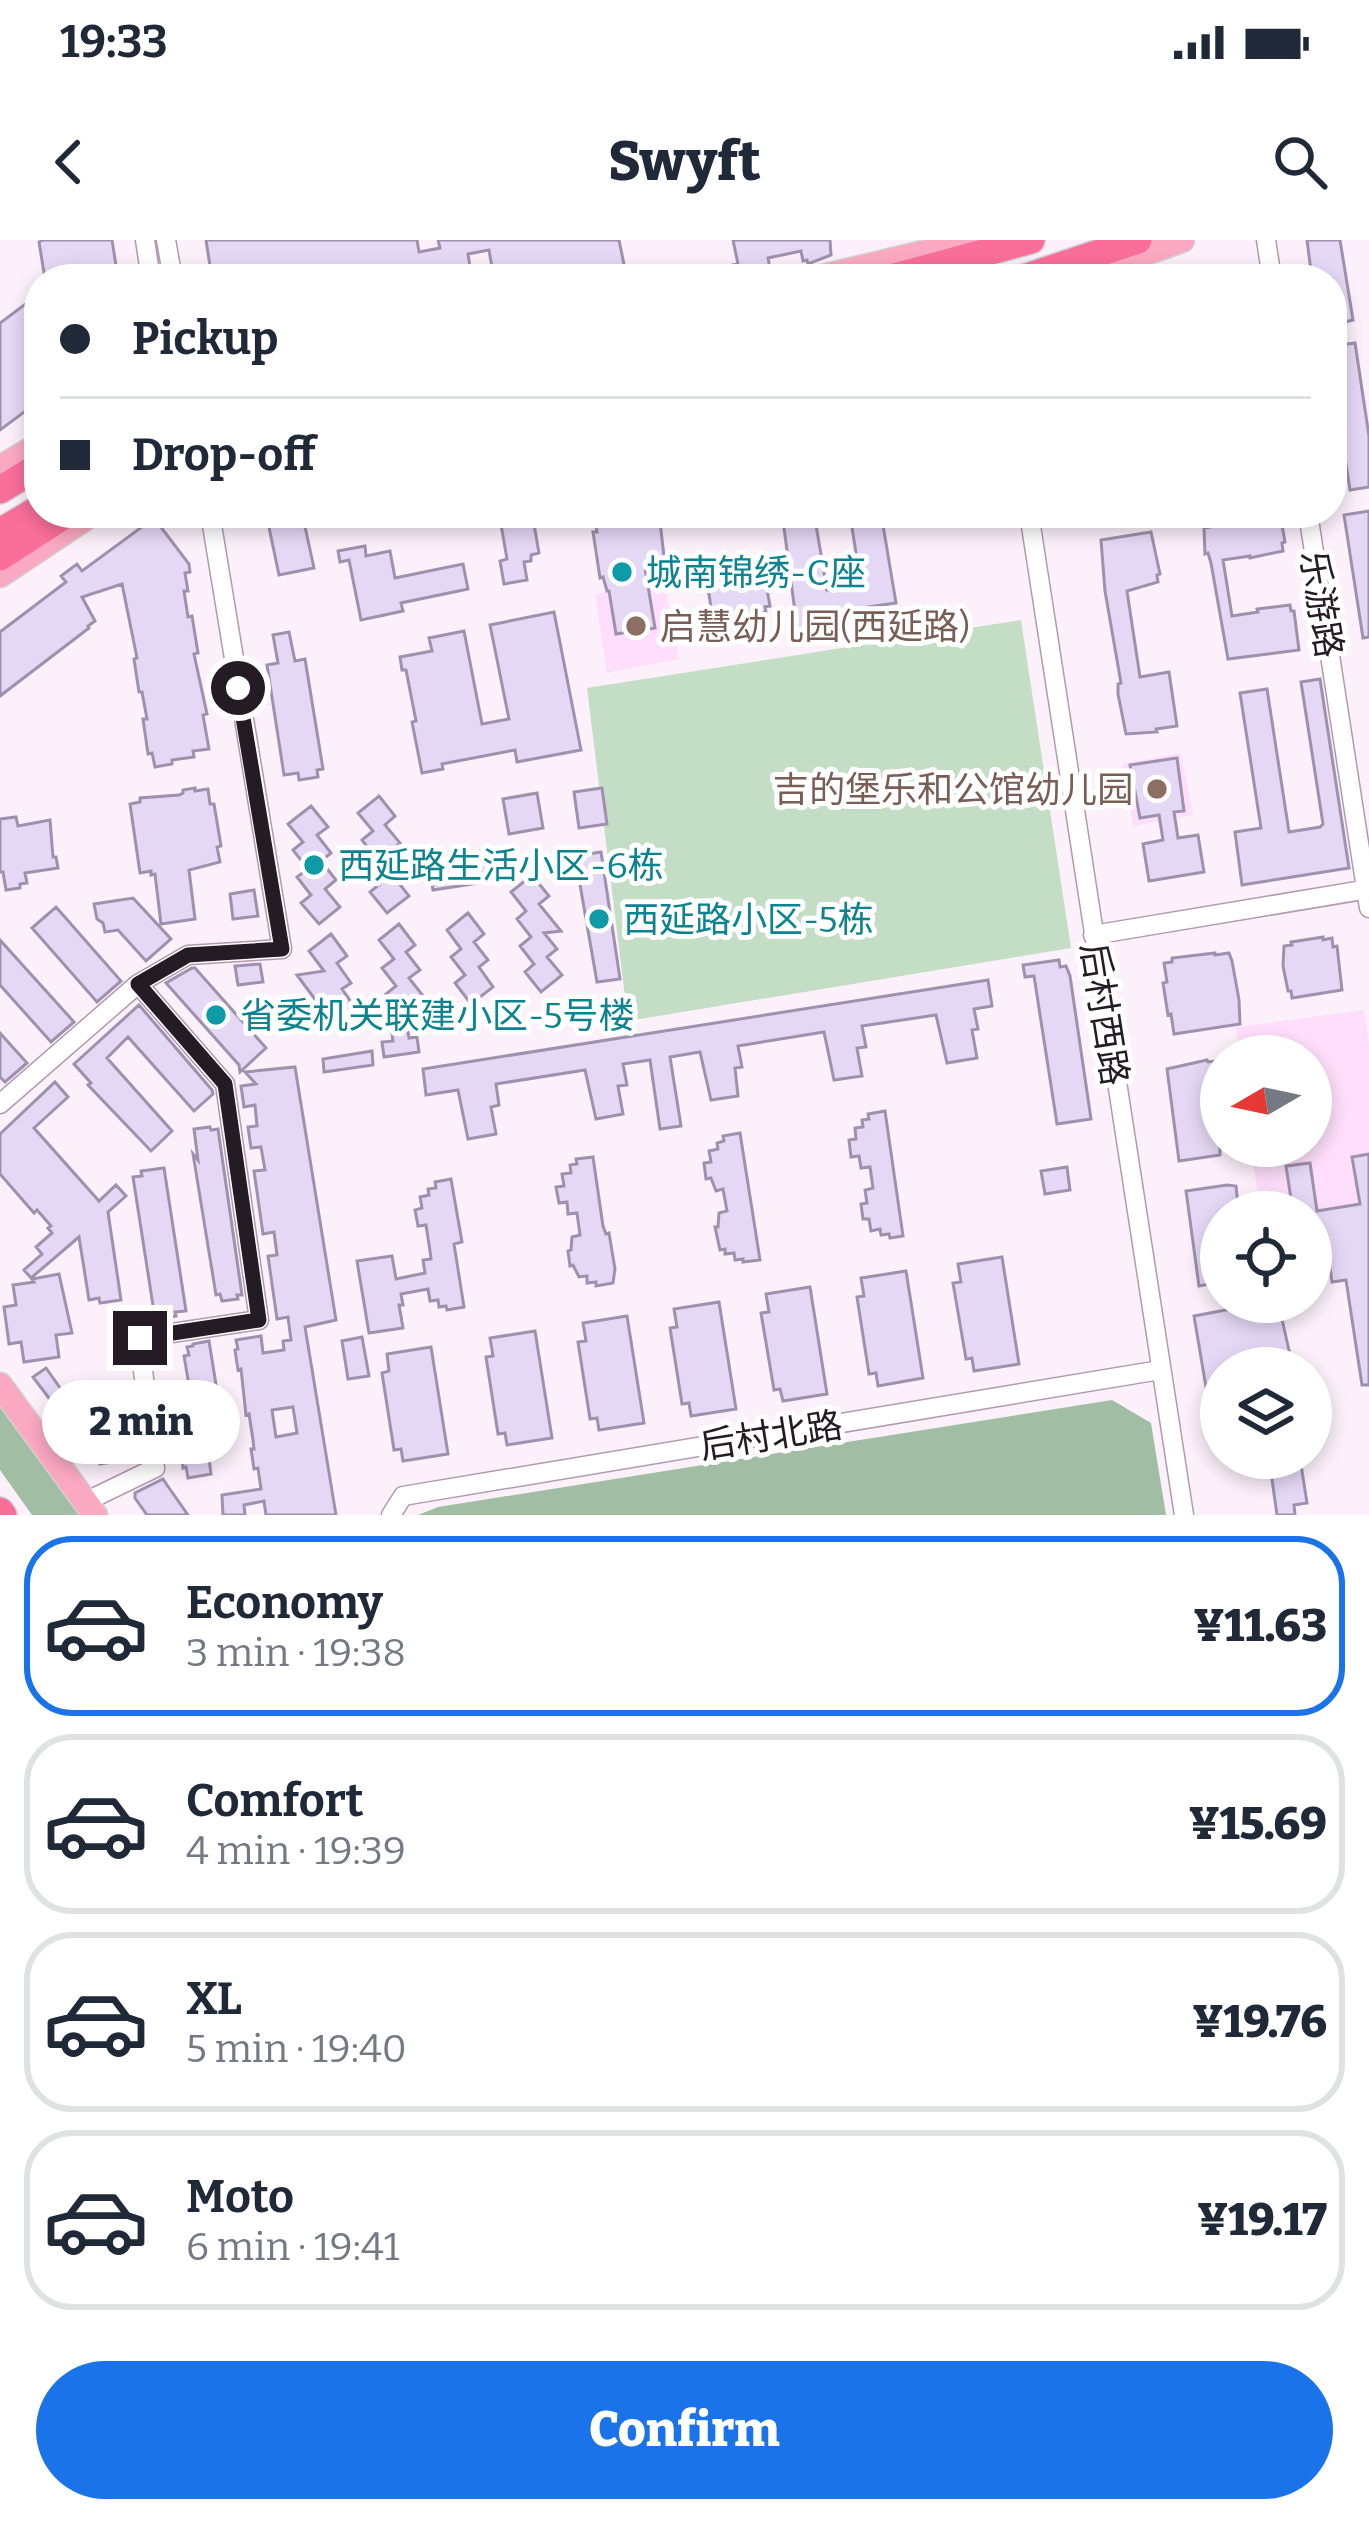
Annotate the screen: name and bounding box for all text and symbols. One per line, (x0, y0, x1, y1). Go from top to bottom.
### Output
text: 19:33 (60, 15, 168, 69)
icon: back (36, 129, 102, 195)
icon: search (1267, 129, 1333, 195)
text: Swyft (608, 130, 761, 194)
text: Pickup (132, 312, 278, 366)
text: Drop-off (132, 428, 316, 482)
street label: 乐游路 (1291, 547, 1351, 661)
place label: 城南锦绣-C座 (646, 551, 866, 595)
marker: 城南锦绣-C座 (609, 559, 635, 585)
place label: 启慧幼儿园(西延路) (660, 605, 970, 649)
marker: 启慧幼儿园(西延路) (623, 613, 649, 639)
route start (211, 661, 265, 715)
place label: 吉的堡乐和公馆幼儿园 (773, 768, 1133, 812)
marker: 吉的堡乐和公馆幼儿园 (1144, 776, 1170, 802)
place label: 西延路生活小区-6栋 (338, 844, 664, 888)
marker: 西延路生活小区-6栋 (301, 852, 327, 878)
place label: 西延路小区-5栋 (623, 898, 874, 942)
marker: 西延路小区-5栋 (586, 906, 612, 932)
street label: 后村西路 (1071, 940, 1137, 1089)
place label: 省委机关联建小区-5号楼 (240, 994, 635, 1038)
marker: 省委机关联建小区-5号楼 (203, 1002, 229, 1028)
north arrow (1200, 1035, 1332, 1167)
map controls (1200, 1035, 1332, 1479)
button: locate (1200, 1191, 1332, 1323)
route end (113, 1311, 167, 1365)
button: layers (1200, 1347, 1332, 1479)
callout: 2 min (41, 1380, 239, 1464)
text: 2 min (89, 1399, 193, 1445)
street label: 后村北路 (697, 1403, 846, 1469)
icon: car (42, 1572, 150, 1680)
text: Economy (186, 1576, 383, 1630)
text: ¥11.63 (1193, 1599, 1327, 1653)
text: 3 min · 19:38 (186, 1630, 406, 1676)
icon: car (42, 1770, 150, 1878)
text: Comfort (186, 1774, 364, 1828)
text: ¥15.69 (1189, 1797, 1327, 1851)
text: 4 min · 19:39 (186, 1828, 406, 1874)
icon: car (42, 1968, 150, 2076)
text: XL (186, 1972, 242, 2026)
text: ¥19.76 (1193, 1995, 1327, 2049)
text: 5 min · 19:40 (186, 2026, 407, 2072)
icon: car (42, 2166, 150, 2274)
text: Moto (186, 2170, 294, 2224)
text: ¥19.17 (1197, 2193, 1327, 2247)
text: 6 min · 19:41 (186, 2224, 400, 2270)
button: Confirm (36, 2361, 1333, 2499)

